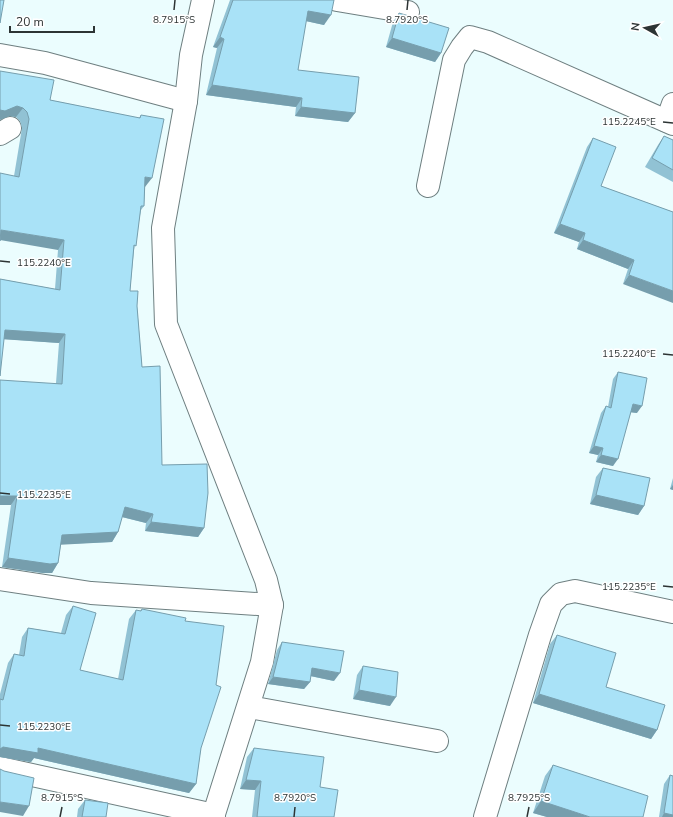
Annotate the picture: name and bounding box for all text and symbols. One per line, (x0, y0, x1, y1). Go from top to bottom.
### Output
scale bar (10, 8, 94, 34)
north arrow (625, 8, 665, 48)
text: 8.7915°S (153, 13, 195, 27)
text: 8.7920°S (386, 13, 428, 27)
text: 20 m (16, 14, 44, 30)
text: N (628, 22, 644, 32)
text: 115.2245°E (602, 115, 656, 129)
text: 115.2240°E (17, 256, 71, 270)
text: 115.2240°E (602, 347, 656, 361)
text: 115.2235°E (17, 488, 71, 502)
text: 115.2235°E (602, 580, 656, 594)
text: 115.2230°E (17, 720, 71, 734)
text: 8.7915°S (41, 791, 83, 805)
text: 8.7920°S (274, 791, 316, 805)
text: 8.7925°S (508, 791, 550, 805)

